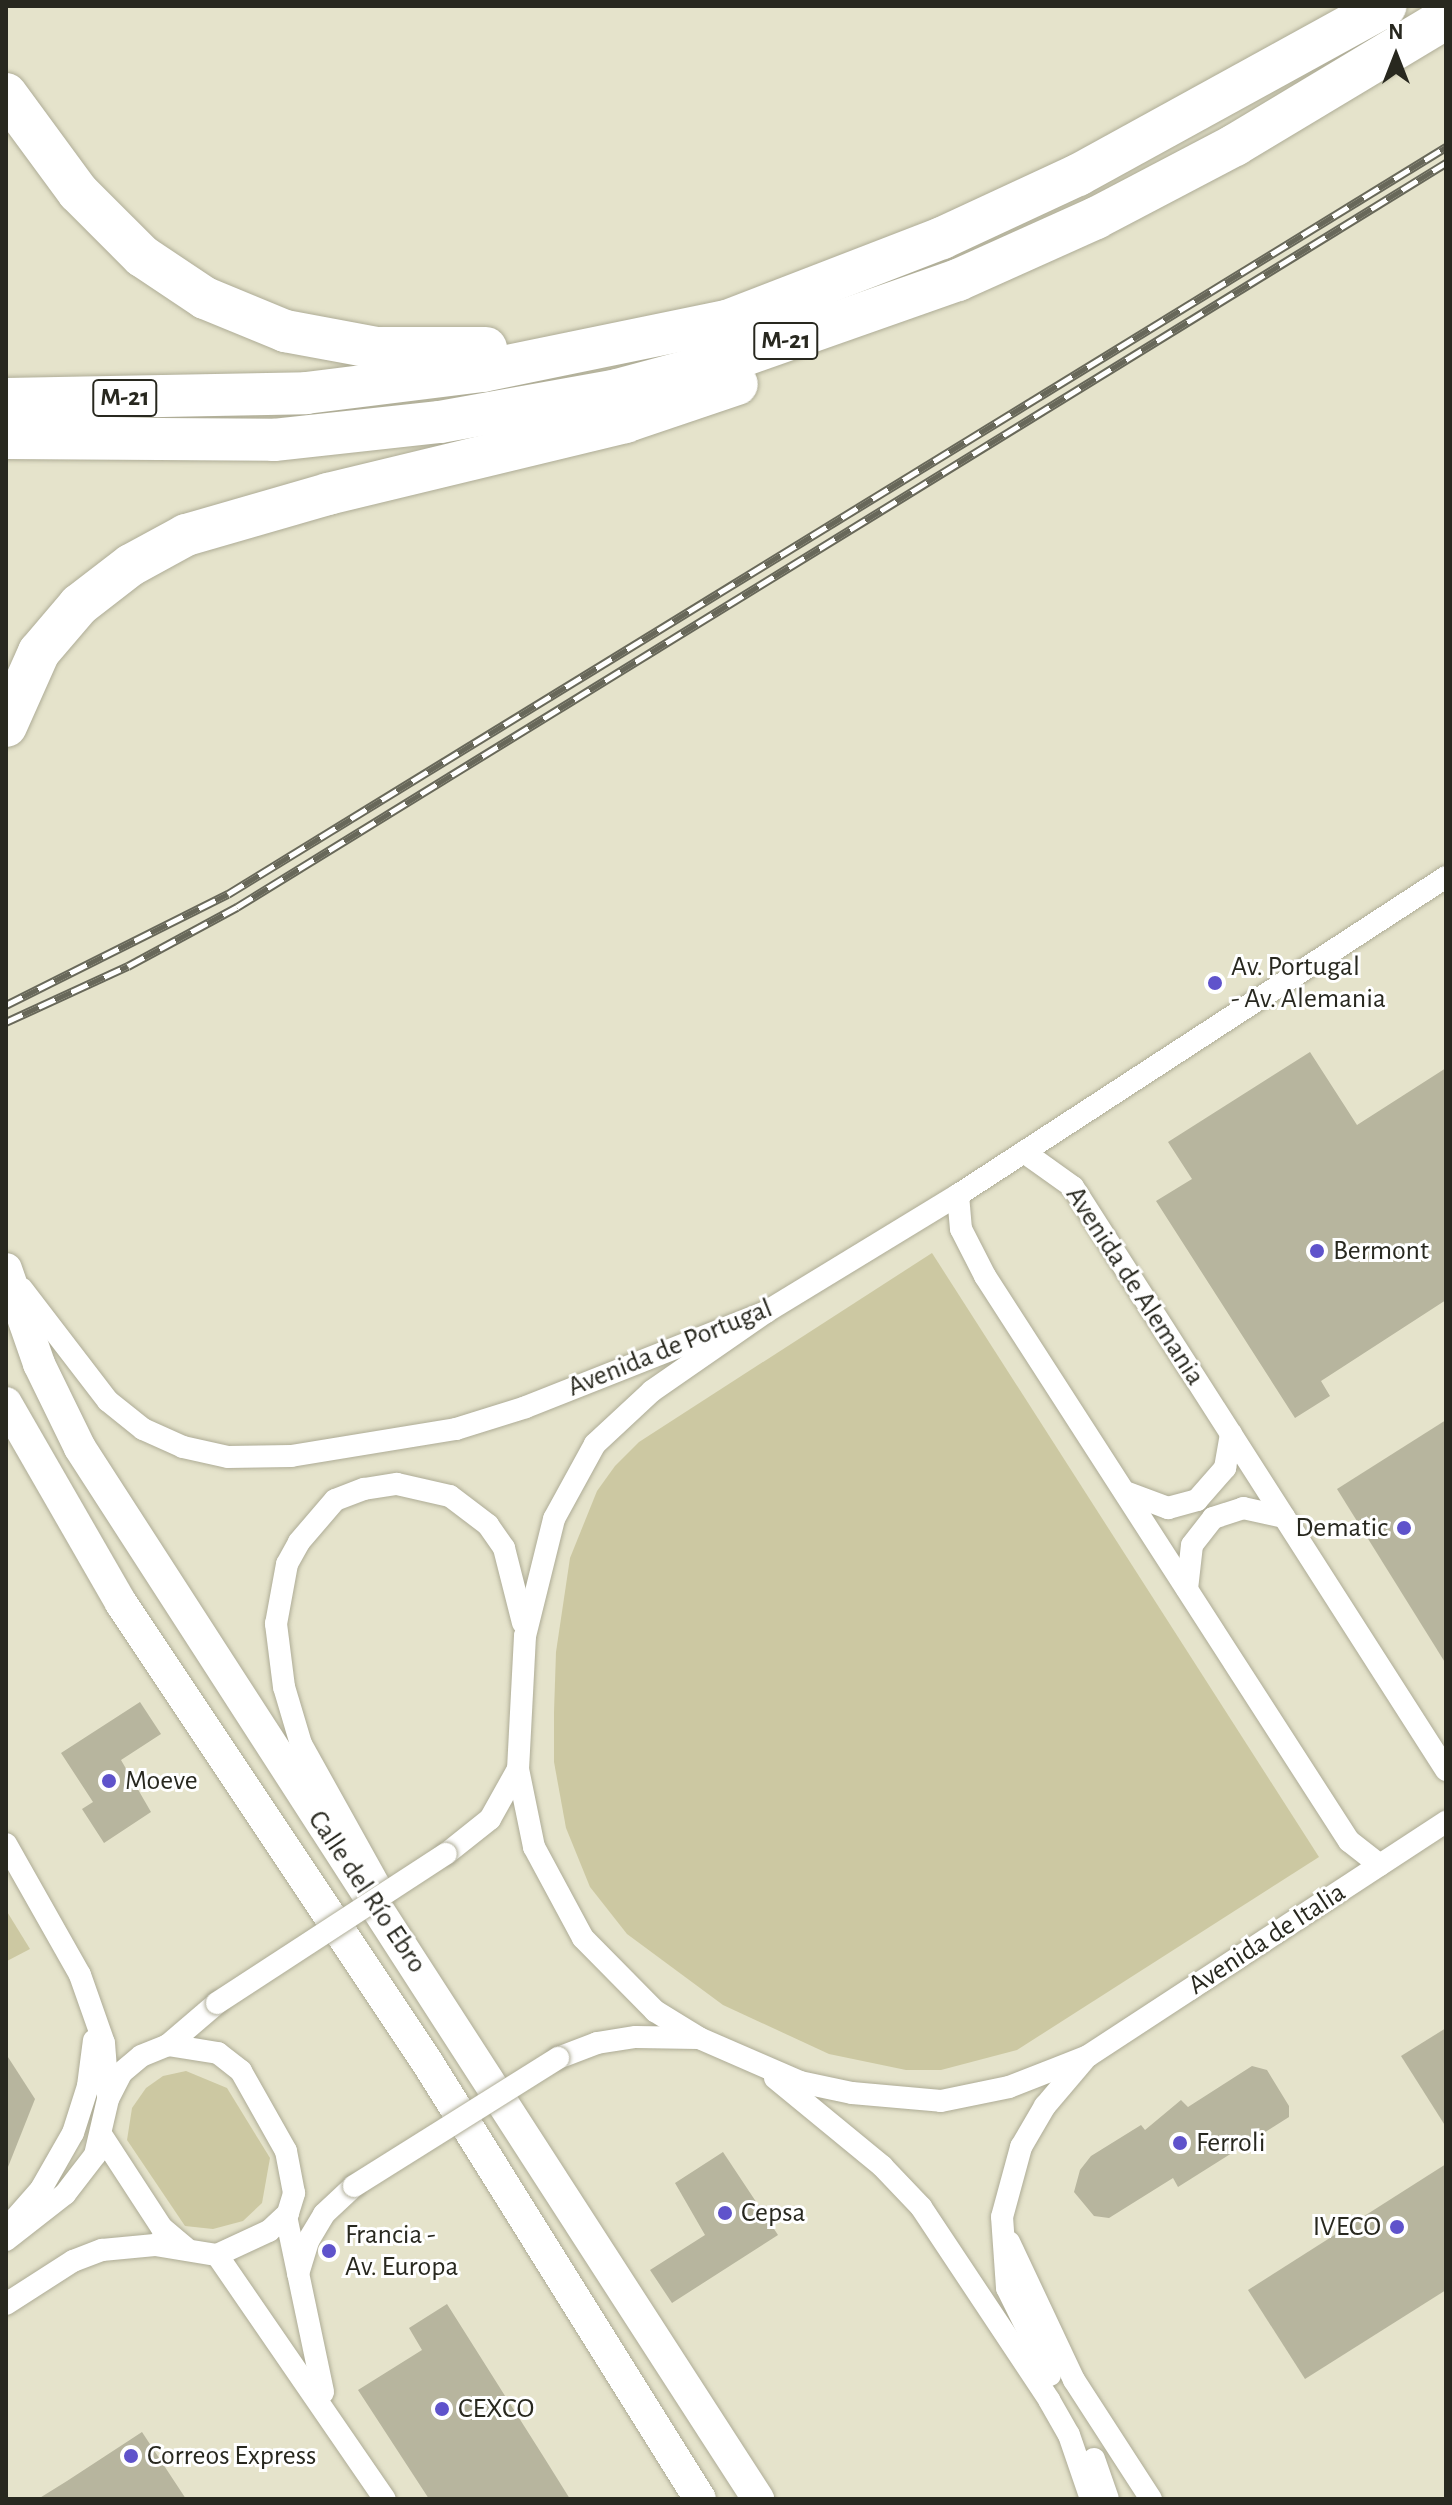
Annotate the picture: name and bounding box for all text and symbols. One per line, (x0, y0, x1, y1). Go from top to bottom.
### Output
north arrow (1356, 16, 1436, 96)
text: N (1388, 21, 1404, 43)
road number: M-21 (752, 319, 820, 363)
road number: M-21 (91, 376, 159, 420)
place label: Av. Portugal - Av. Alemania (1231, 950, 1386, 1016)
marker: Av. Portugal - Av. Alemania (1206, 974, 1224, 992)
street label: Avenida de Alemania (1058, 1180, 1212, 1392)
place label: Bermont (1333, 1234, 1429, 1268)
marker: Bermont (1308, 1242, 1326, 1260)
street label: Avenida de Portugal (563, 1292, 777, 1404)
place label: Dematic (1295, 1511, 1388, 1545)
marker: Dematic (1395, 1519, 1413, 1537)
place label: Moeve (125, 1764, 198, 1798)
marker: Moeve (100, 1772, 118, 1790)
street label: Calle del Río Ebro (300, 1804, 434, 1980)
street label: Avenida de Italia (1182, 1876, 1352, 2002)
place label: Ferroli (1196, 2126, 1266, 2160)
marker: Ferroli (1171, 2134, 1189, 2152)
place label: Cepsa (741, 2196, 805, 2230)
marker: Cepsa (716, 2204, 734, 2222)
place label: IVECO (1313, 2210, 1381, 2244)
place label: Francia - Av. Europa (345, 2218, 458, 2284)
marker: IVECO (1388, 2218, 1406, 2236)
marker: Francia - Av. Europa (320, 2242, 338, 2260)
place label: CEXCO (458, 2392, 534, 2426)
marker: CEXCO (433, 2400, 451, 2418)
place label: Correos Express (147, 2439, 316, 2473)
marker: Correos Express (122, 2447, 140, 2465)

